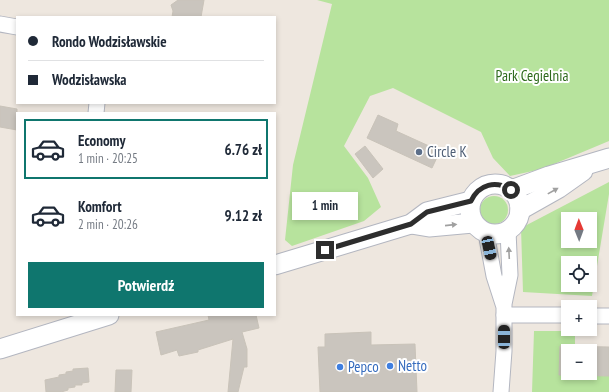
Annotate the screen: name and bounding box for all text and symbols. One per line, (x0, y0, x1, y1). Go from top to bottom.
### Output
text: Rondo Wodzisławskie (52, 32, 167, 51)
park label: Park Cegielnia (496, 66, 568, 85)
text: Wodzisławska (52, 70, 127, 89)
icon: car (30, 131, 66, 167)
text: Economy (78, 131, 126, 150)
text: 6.76 zł (225, 140, 262, 159)
place label: Circle K (427, 142, 467, 161)
marker: Circle K (414, 147, 424, 157)
text: 1 min · 20:25 (78, 150, 138, 167)
route start (502, 181, 520, 199)
one-way arrow (548, 188, 559, 195)
callout: 1 min (292, 192, 358, 220)
icon: car (30, 197, 66, 233)
text: Komfort (78, 197, 122, 216)
text: 1 min (312, 197, 338, 214)
text: 9.12 zł (225, 206, 262, 225)
north arrow (561, 212, 597, 248)
map controls (561, 212, 597, 380)
text: 2 min · 20:26 (78, 216, 138, 233)
one-way arrow (445, 221, 457, 228)
car (481, 235, 497, 261)
route end (316, 241, 334, 259)
one-way arrow (505, 247, 512, 259)
button: locate (561, 256, 597, 292)
button: Potwierdź (28, 262, 264, 308)
button: + (561, 300, 597, 336)
car (498, 325, 510, 349)
button: − (561, 344, 597, 380)
place label: Netto (398, 356, 427, 375)
place label: Pepco (348, 357, 379, 376)
marker: Netto (385, 361, 395, 371)
marker: Pepco (335, 362, 345, 372)

